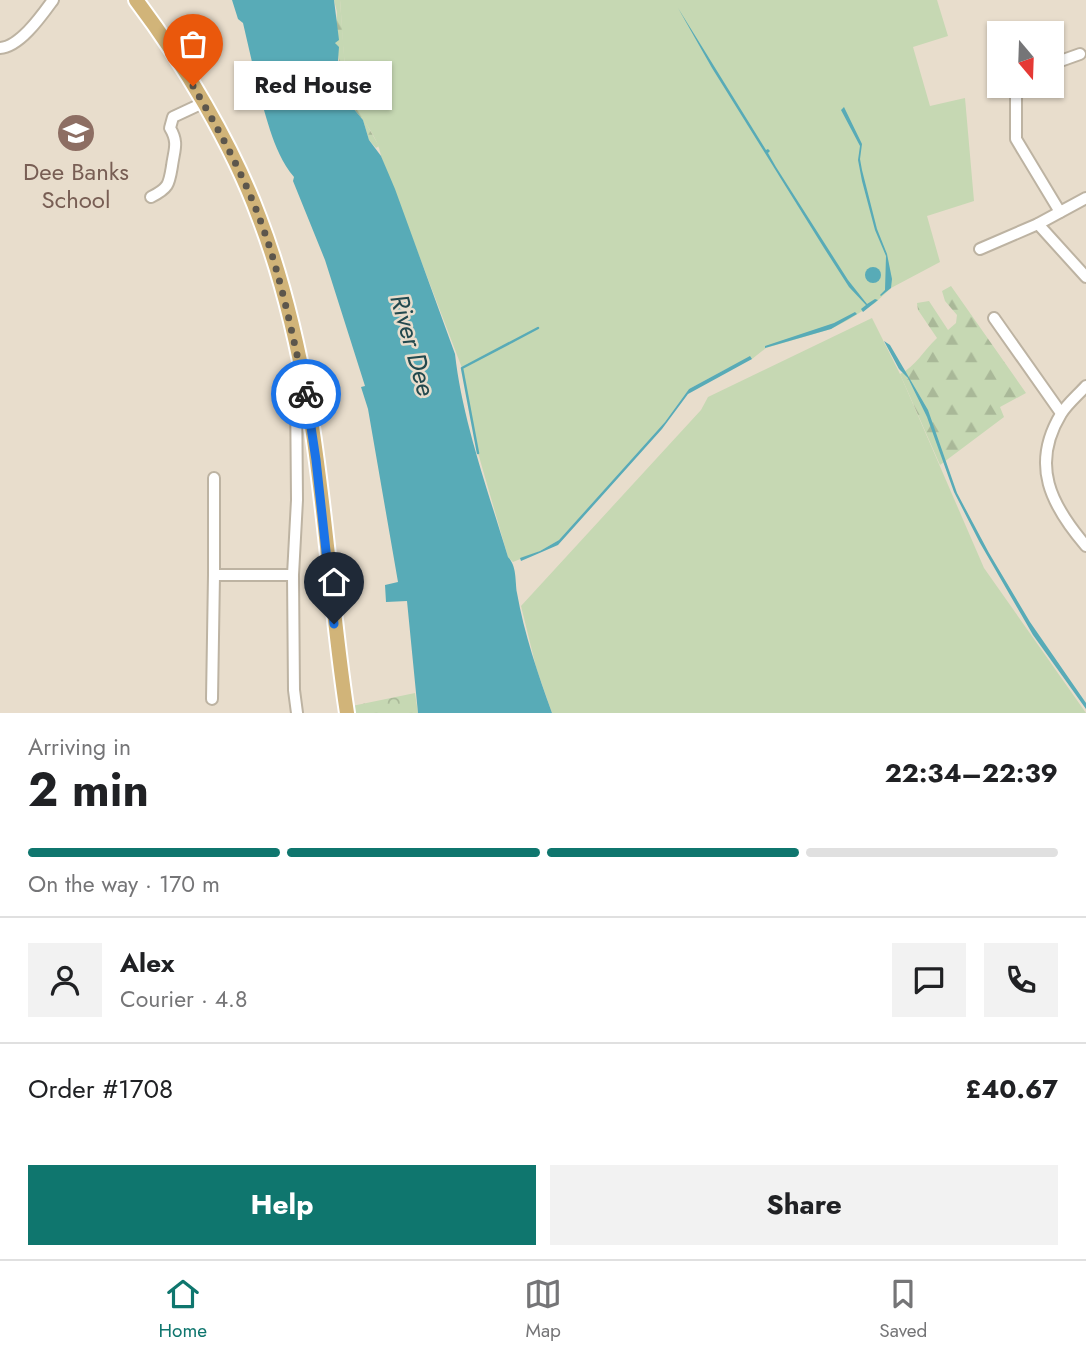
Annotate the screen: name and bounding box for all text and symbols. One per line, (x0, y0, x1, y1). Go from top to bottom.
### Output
pin (163, 14, 223, 86)
north arrow (987, 21, 1064, 98)
map controls (987, 21, 1064, 98)
icon: bag (174, 25, 212, 63)
callout: Red House (235, 62, 392, 110)
text: Red House (254, 68, 372, 102)
school or university icon: Dee Banks School (55, 112, 97, 154)
place label: Dee Banks School (23, 154, 129, 217)
water label: River Dee (380, 290, 446, 400)
courier (271, 359, 341, 429)
icon: bike (287, 375, 325, 413)
pin (304, 552, 364, 624)
icon: home (315, 563, 353, 601)
text: Arriving in (28, 730, 131, 764)
text: 22:34–22:39 (885, 754, 1058, 792)
text: 2 min (28, 757, 149, 823)
text: On the way · 170 m (28, 867, 220, 901)
button: person (28, 943, 102, 1017)
button: chat (892, 943, 966, 1017)
button: phone (984, 943, 1058, 1017)
text: Alex (120, 944, 174, 982)
text: Courier · 4.8 (120, 982, 248, 1016)
text: Order #1708 (28, 1070, 173, 1108)
text: £40.67 (965, 1070, 1058, 1108)
button: Help (28, 1165, 536, 1245)
button: Share (550, 1165, 1058, 1245)
tab: Home (159, 1275, 207, 1344)
tab: Map (524, 1275, 562, 1344)
tab: Saved (879, 1275, 927, 1344)

